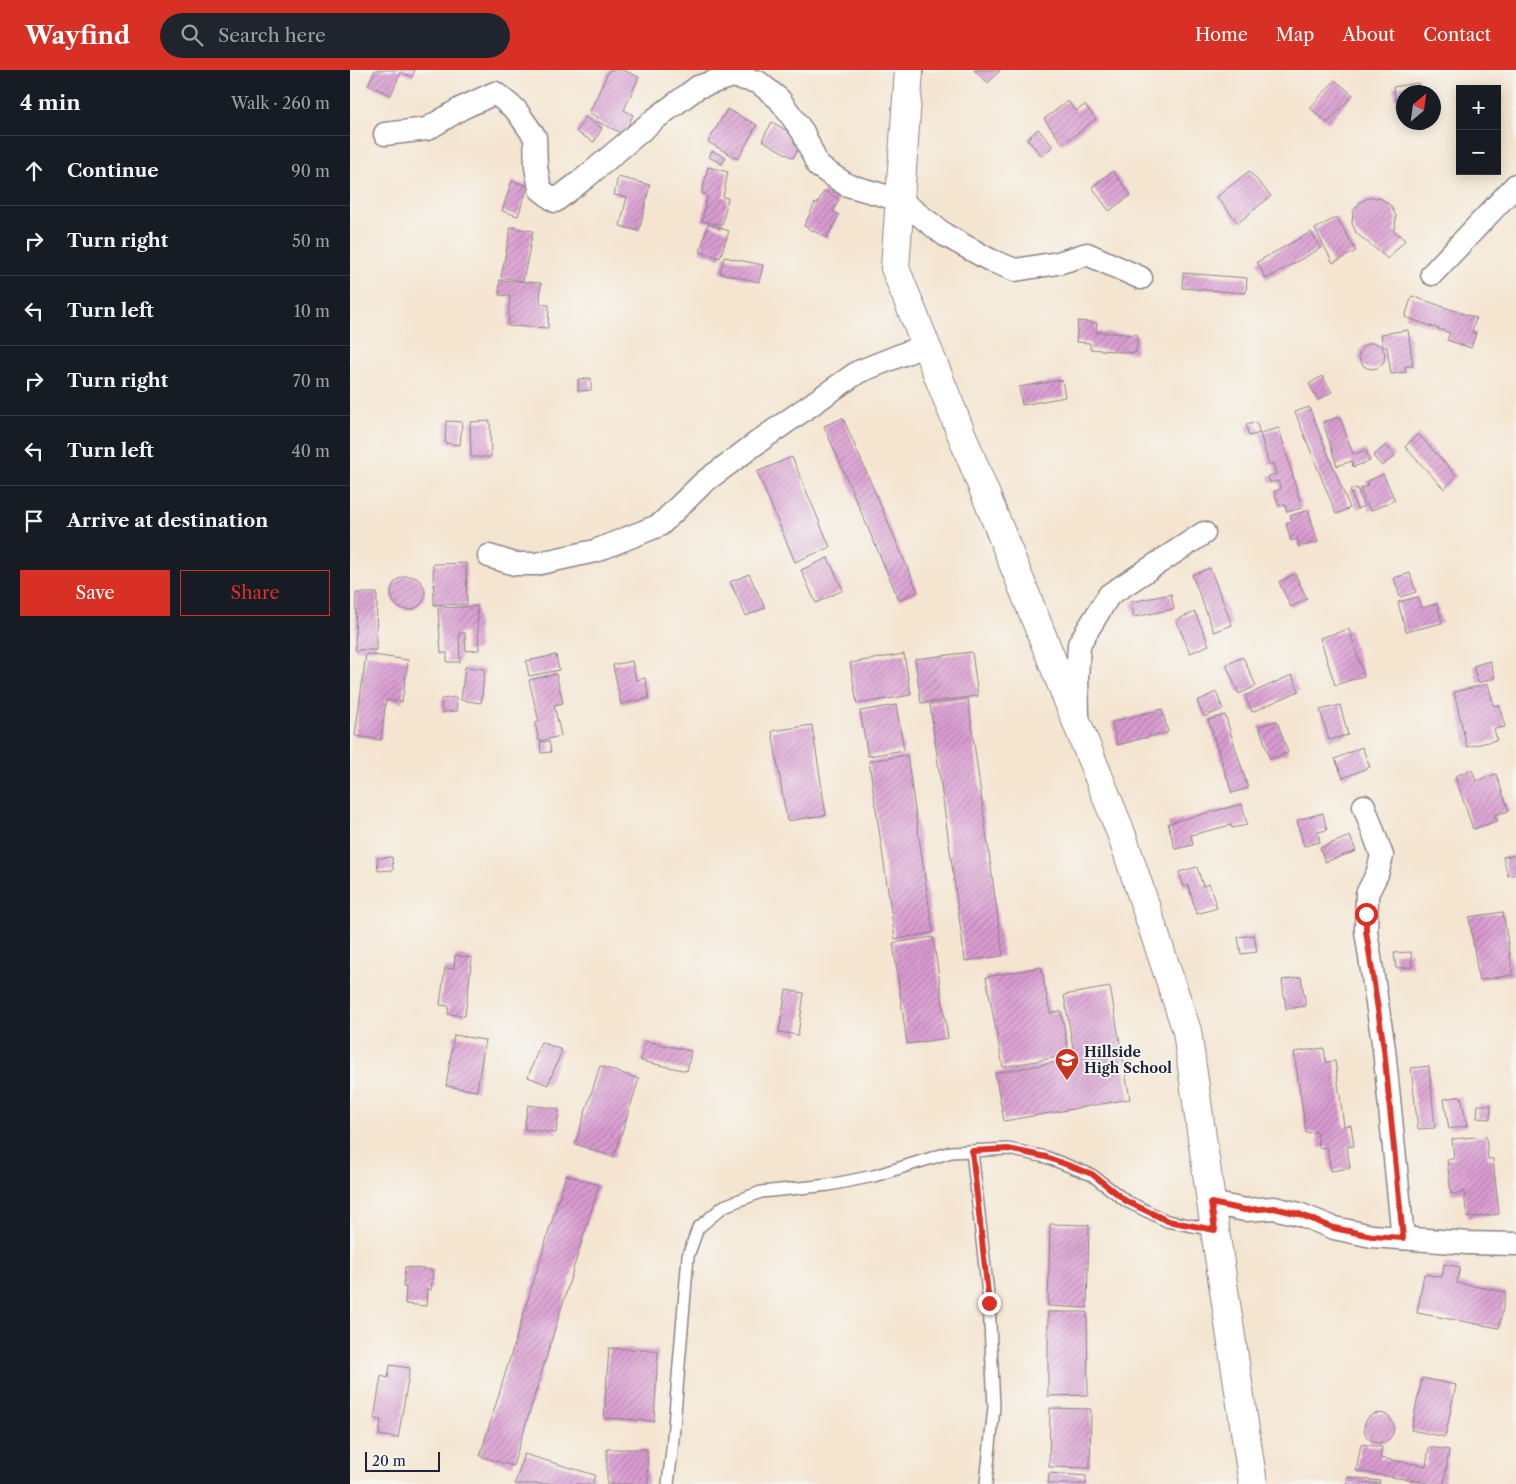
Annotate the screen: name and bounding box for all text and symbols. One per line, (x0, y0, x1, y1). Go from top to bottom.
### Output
search box (160, 13, 510, 58)
text: Wayfind (25, 21, 130, 50)
icon: search (178, 21, 206, 49)
text: Search here (218, 24, 326, 47)
text: Home (1195, 24, 1248, 46)
text: Map (1276, 24, 1314, 46)
text: About (1342, 24, 1395, 46)
text: Contact (1423, 24, 1491, 46)
north arrow (1396, 85, 1441, 130)
map controls (1456, 85, 1501, 175)
button: + (1456, 85, 1501, 130)
text: 4 min (20, 90, 81, 115)
text: Walk · 260 m (231, 93, 330, 113)
button: − (1456, 130, 1501, 175)
icon: ahead (20, 157, 48, 185)
text: Continue (67, 159, 159, 182)
text: 90 m (291, 161, 330, 181)
icon: right (20, 227, 48, 255)
text: Turn right (67, 229, 168, 252)
text: 50 m (292, 231, 330, 251)
icon: left (20, 297, 48, 325)
text: Turn left (67, 299, 154, 322)
text: 10 m (294, 301, 330, 321)
icon: right (20, 367, 48, 395)
text: Turn right (67, 369, 168, 392)
text: 70 m (293, 371, 330, 391)
icon: left (20, 437, 48, 465)
text: Turn left (67, 439, 154, 462)
text: 40 m (291, 441, 330, 461)
icon: arrive (20, 507, 48, 535)
text: Arrive at destination (67, 509, 268, 532)
button: Save (20, 570, 170, 616)
button: Share (180, 570, 330, 616)
route start (1355, 903, 1378, 926)
place label: Hillside High School (1084, 1043, 1172, 1077)
school or university icon: Hillside High School (1054, 1047, 1080, 1081)
route end (978, 1292, 1001, 1315)
scale bar (365, 1449, 440, 1472)
text: 20 m (372, 1452, 406, 1470)

